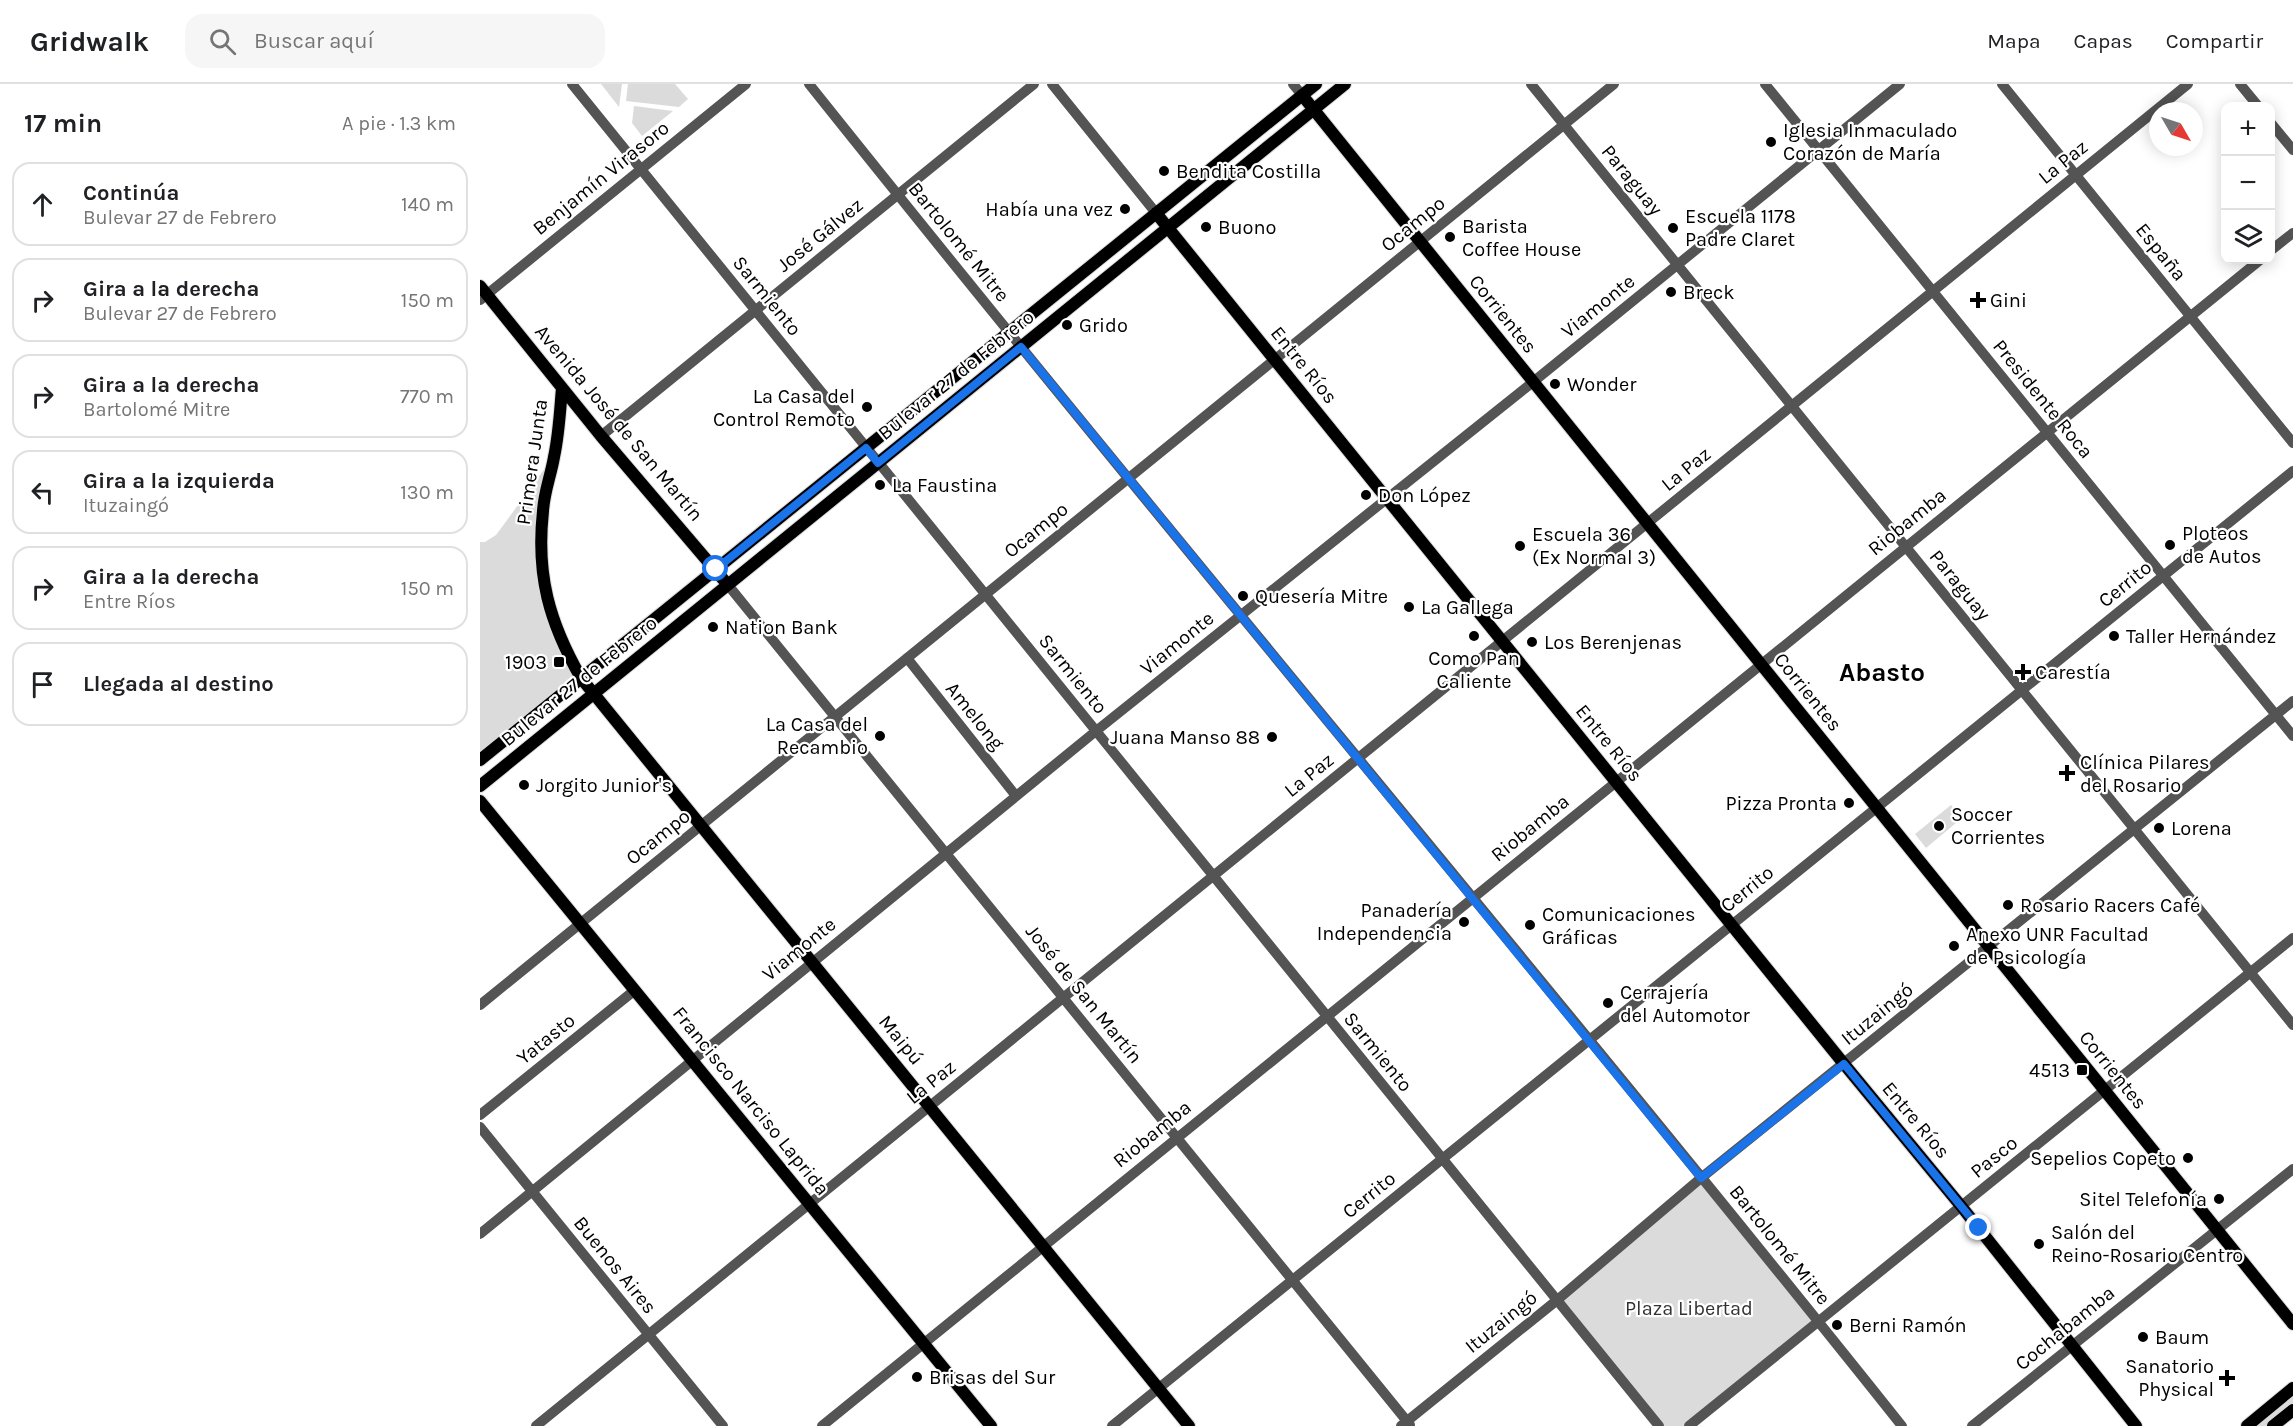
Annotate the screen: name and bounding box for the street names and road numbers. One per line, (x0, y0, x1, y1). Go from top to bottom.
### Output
street label: Benjamín Virasoro (528, 116, 674, 240)
street label: La Paz (2034, 135, 2092, 189)
street label: Paraguay (1597, 140, 1667, 220)
street label: Bartolomé Mitre (904, 178, 1014, 306)
street label: Ocampo (1376, 191, 1450, 257)
street label: José Gálvez (772, 193, 868, 277)
street label: España (2131, 219, 2191, 285)
street label: Sarmiento (728, 252, 806, 340)
street label: Viamonte (1557, 269, 1639, 343)
street label: Corrientes (1464, 270, 1542, 358)
street label: Bulevar 27 de Febrero (873, 305, 1039, 445)
street label: Avenida José de San Martín (530, 320, 708, 526)
street label: Entre Ríos (1266, 322, 1342, 408)
street label: Presidente Roca (1988, 335, 2098, 463)
street label: Primera Junta (512, 398, 552, 526)
street label: La Paz (1657, 442, 1715, 496)
street label: Riobamba (1863, 484, 1951, 560)
street label: Ocampo (999, 497, 1073, 563)
street label: Paraguay (1925, 545, 1995, 625)
street label: Cerrito (2094, 556, 2156, 612)
street label: Viamonte (1136, 606, 1218, 680)
street label: Bulevar 27 de Febrero (496, 611, 662, 751)
street label: Sarmiento (1034, 630, 1112, 718)
street label: Corrientes (1769, 648, 1847, 736)
street label: Amelong (941, 678, 1009, 754)
street label: Entre Ríos (1571, 700, 1647, 786)
street label: La Paz (1280, 748, 1338, 802)
street label: Riobamba (1486, 790, 1574, 866)
street label: Ocampo (621, 804, 695, 870)
street label: Cerrito (1716, 861, 1778, 917)
street label: Viamonte (758, 912, 840, 986)
street label: José de San Martín (1021, 920, 1147, 1068)
street label: Ituzaingó (1836, 978, 1918, 1050)
street label: Francisco Narciso Laprida (668, 1002, 834, 1200)
street label: Sarmiento (1339, 1008, 1417, 1096)
street label: Yatasto (512, 1009, 580, 1069)
street label: Maipú (874, 1010, 928, 1070)
street label: Corrientes (2074, 1026, 2152, 1114)
street label: La Paz (902, 1055, 960, 1109)
street label: Entre Ríos (1877, 1077, 1955, 1163)
street label: Riobamba (1108, 1096, 1196, 1172)
street label: Pasco (1966, 1131, 2022, 1183)
street label: Cerrito (1338, 1167, 1400, 1223)
street label: Bartolomé Mitre (1725, 1181, 1835, 1309)
street label: Buenos Aires (569, 1212, 661, 1318)
street label: Cochabamba (2011, 1281, 2119, 1375)
street label: Ituzaingó (1460, 1286, 1542, 1358)

